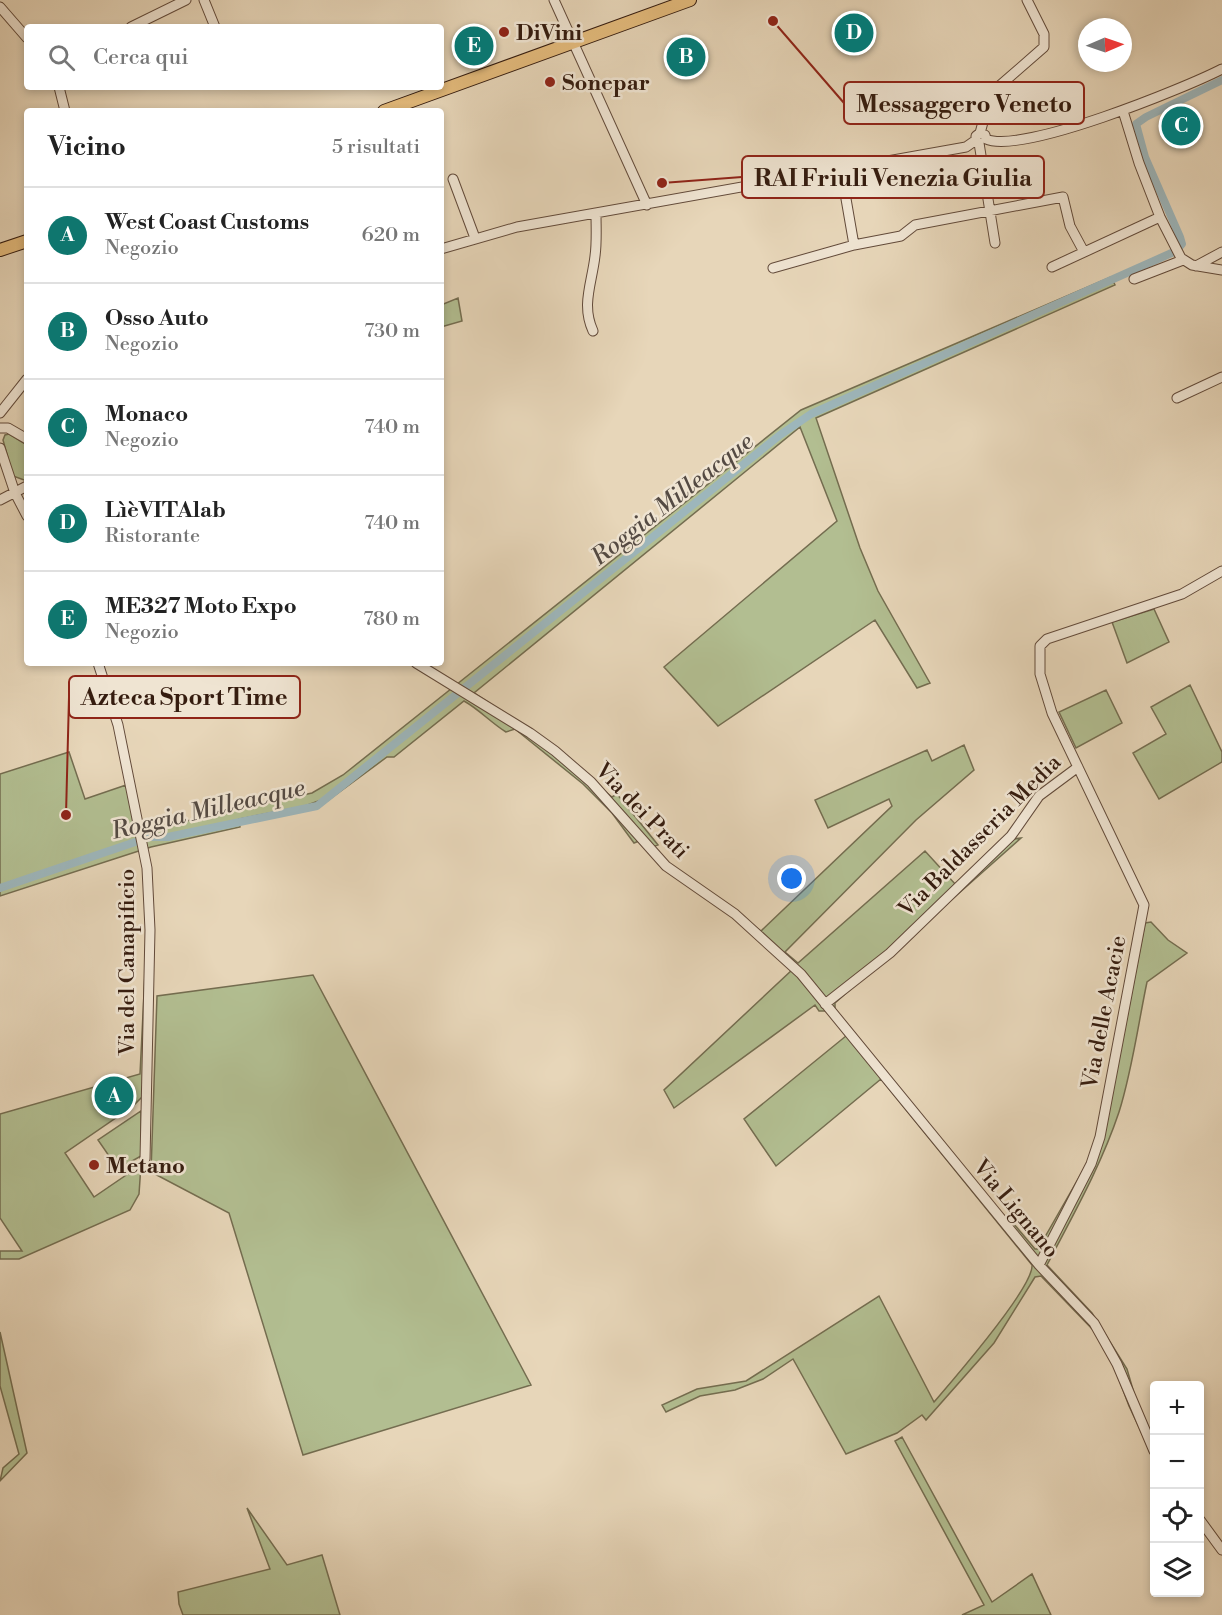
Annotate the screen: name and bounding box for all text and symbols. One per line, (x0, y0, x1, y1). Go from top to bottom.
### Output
pin: D (834, 10, 874, 56)
north arrow (1078, 18, 1132, 72)
place label: DiVini (516, 20, 582, 47)
search box (24, 24, 444, 90)
pin: E (454, 24, 494, 68)
marker: DiVini (497, 25, 511, 39)
pin: B (666, 34, 706, 80)
icon: search (45, 41, 78, 74)
text: Cerca qui (93, 44, 189, 71)
place label: Sonepar (562, 70, 650, 97)
marker: Sonepar (543, 75, 557, 89)
callout: Messaggero Veneto (844, 82, 1084, 124)
text: Messaggero Veneto (856, 90, 1072, 120)
pin: C (1162, 104, 1200, 148)
text: Vicino (48, 131, 126, 163)
text: 5 risultati (332, 135, 420, 160)
callout: RAI Friuli Venezia Giulia (742, 156, 1044, 198)
text: RAI Friuli Venezia Giulia (754, 164, 1033, 194)
text: West Coast Customs (105, 209, 309, 236)
text: A (60, 223, 75, 248)
text: 620 m (362, 223, 420, 248)
text: Negozio (105, 236, 179, 261)
text: Osso Auto (105, 305, 209, 332)
text: B (60, 319, 75, 344)
text: 730 m (364, 319, 420, 344)
text: Negozio (105, 332, 179, 357)
text: Monaco (105, 401, 188, 428)
text: C (60, 415, 75, 440)
text: 740 m (364, 415, 420, 440)
water label: Roggia Milleacque (585, 427, 760, 573)
text: Negozio (105, 428, 179, 453)
text: LìèVITAlab (105, 497, 226, 524)
text: D (60, 511, 75, 536)
text: 740 m (364, 511, 420, 536)
text: Ristorante (105, 524, 200, 549)
text: ME327 Moto Expo (105, 593, 297, 620)
text: E (61, 607, 74, 632)
text: 780 m (363, 607, 420, 632)
text: Negozio (105, 620, 179, 645)
callout: Azteca Sport Time (69, 676, 300, 718)
text: Azteca Sport Time (79, 683, 288, 713)
street label: Via Baldasseria Media (892, 749, 1068, 924)
street label: Via dei Prati (589, 757, 695, 865)
water label: Roggia Milleacque (108, 773, 308, 847)
your location (777, 864, 806, 893)
street label: Via del Canapificio (114, 869, 141, 1056)
street label: Via delle Acacie (1076, 933, 1133, 1092)
pin: A (94, 1074, 134, 1118)
place label: Metano (106, 1153, 185, 1180)
street label: Via Lignano (966, 1153, 1065, 1264)
marker: Metano (87, 1158, 101, 1172)
map controls (1150, 1381, 1204, 1597)
button: + (1150, 1381, 1204, 1435)
button: − (1150, 1435, 1204, 1489)
button: locate (1150, 1489, 1204, 1543)
button: layers (1150, 1543, 1204, 1597)

